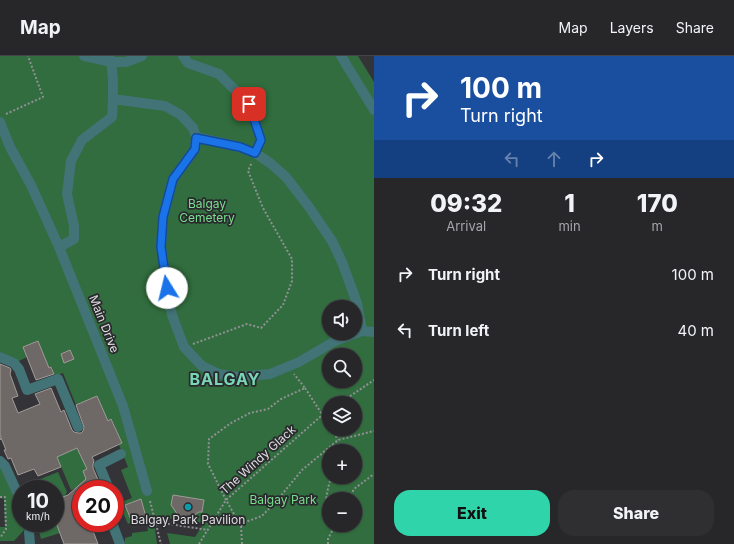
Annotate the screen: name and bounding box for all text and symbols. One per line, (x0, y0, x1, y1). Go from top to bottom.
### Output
text: Map (20, 16, 61, 39)
text: Map (559, 19, 588, 36)
text: Layers (610, 19, 654, 36)
text: Share (676, 19, 714, 36)
text: 100 m (460, 71, 542, 105)
icon: right (394, 72, 446, 124)
pin (232, 87, 266, 121)
icon: arrive (238, 93, 260, 115)
text: Turn right (460, 105, 543, 126)
icon: left (501, 148, 523, 170)
icon: ahead (543, 148, 565, 170)
icon: right (585, 148, 607, 170)
text: 09:32 (430, 189, 502, 218)
text: 1 (564, 189, 575, 218)
text: 170 (637, 189, 678, 218)
park label: Balgay Cemetery (179, 196, 235, 225)
text: Arrival (446, 218, 486, 234)
text: min (558, 218, 581, 234)
text: m (652, 218, 663, 234)
icon: right (394, 263, 416, 285)
text: Turn right (428, 265, 500, 284)
text: 100 m (672, 265, 714, 284)
position arrow (146, 267, 188, 309)
street label: Main Drive (86, 293, 123, 355)
map controls (322, 300, 362, 532)
button: sound (322, 300, 362, 340)
icon: left (394, 319, 416, 341)
text: Turn left (428, 321, 489, 340)
text: 40 m (677, 321, 714, 340)
button: search (322, 348, 362, 388)
district label: BALGAY (189, 369, 261, 389)
button: layers (322, 396, 362, 436)
street label: The Windy Glack (217, 421, 299, 498)
button: + (322, 444, 362, 484)
speed limit sign: 20 (72, 480, 124, 532)
text: 10 (27, 489, 49, 513)
button: Exit (394, 490, 550, 536)
button: Share (558, 490, 714, 536)
park label: Balgay Park (249, 492, 317, 507)
button: − (322, 492, 362, 532)
marker: Balgay Park Pavilion (183, 502, 193, 512)
text: km/h (26, 510, 50, 522)
place label: Balgay Park Pavilion (131, 512, 245, 527)

